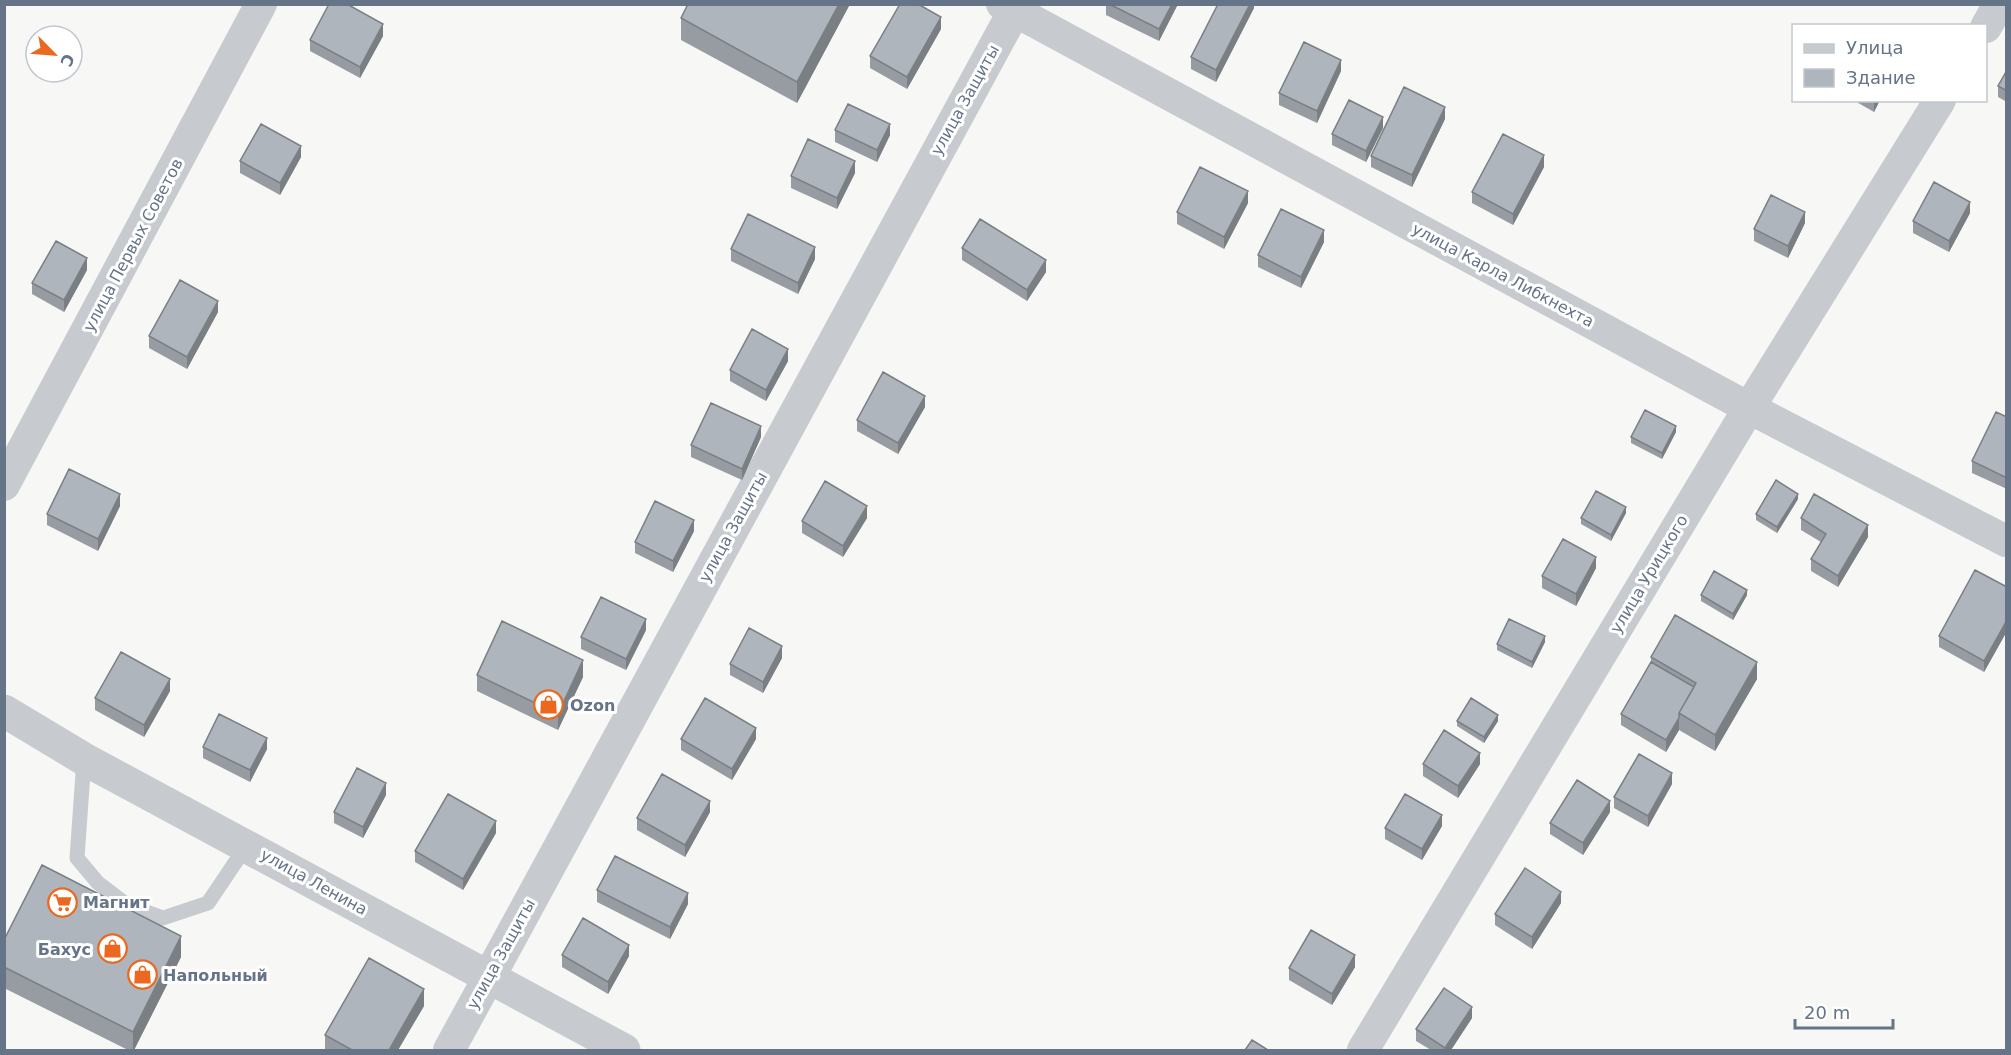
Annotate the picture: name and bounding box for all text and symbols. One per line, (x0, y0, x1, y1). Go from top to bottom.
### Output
north arrow (24, 24, 84, 84)
legend (1792, 24, 1987, 102)
text: Улица (1846, 37, 1903, 58)
street label: улица Защиты (927, 41, 1003, 159)
text: С (56, 51, 78, 69)
text: Здание (1846, 67, 1916, 88)
street label: улица Первых Советов (79, 155, 187, 335)
street label: улица Карла Либкнехта (1409, 219, 1597, 331)
street label: улица Защиты (695, 468, 771, 586)
street label: улица Урицкого (1606, 511, 1692, 637)
shop icon: Ozon (533, 689, 565, 721)
place label: Ozon (570, 696, 615, 715)
street label: улица Ленина (257, 845, 371, 919)
supermarket icon: Магнит (46, 886, 78, 918)
place label: Магнит (83, 893, 150, 912)
street label: улица Защиты (463, 895, 539, 1013)
shop icon: Бахус (96, 933, 128, 965)
place label: Бахус (38, 940, 91, 959)
shop icon: Напольный (126, 959, 158, 991)
place label: Напольный (163, 966, 268, 985)
scale bar (1795, 992, 1892, 1030)
text: 20 m (1804, 1002, 1850, 1023)

